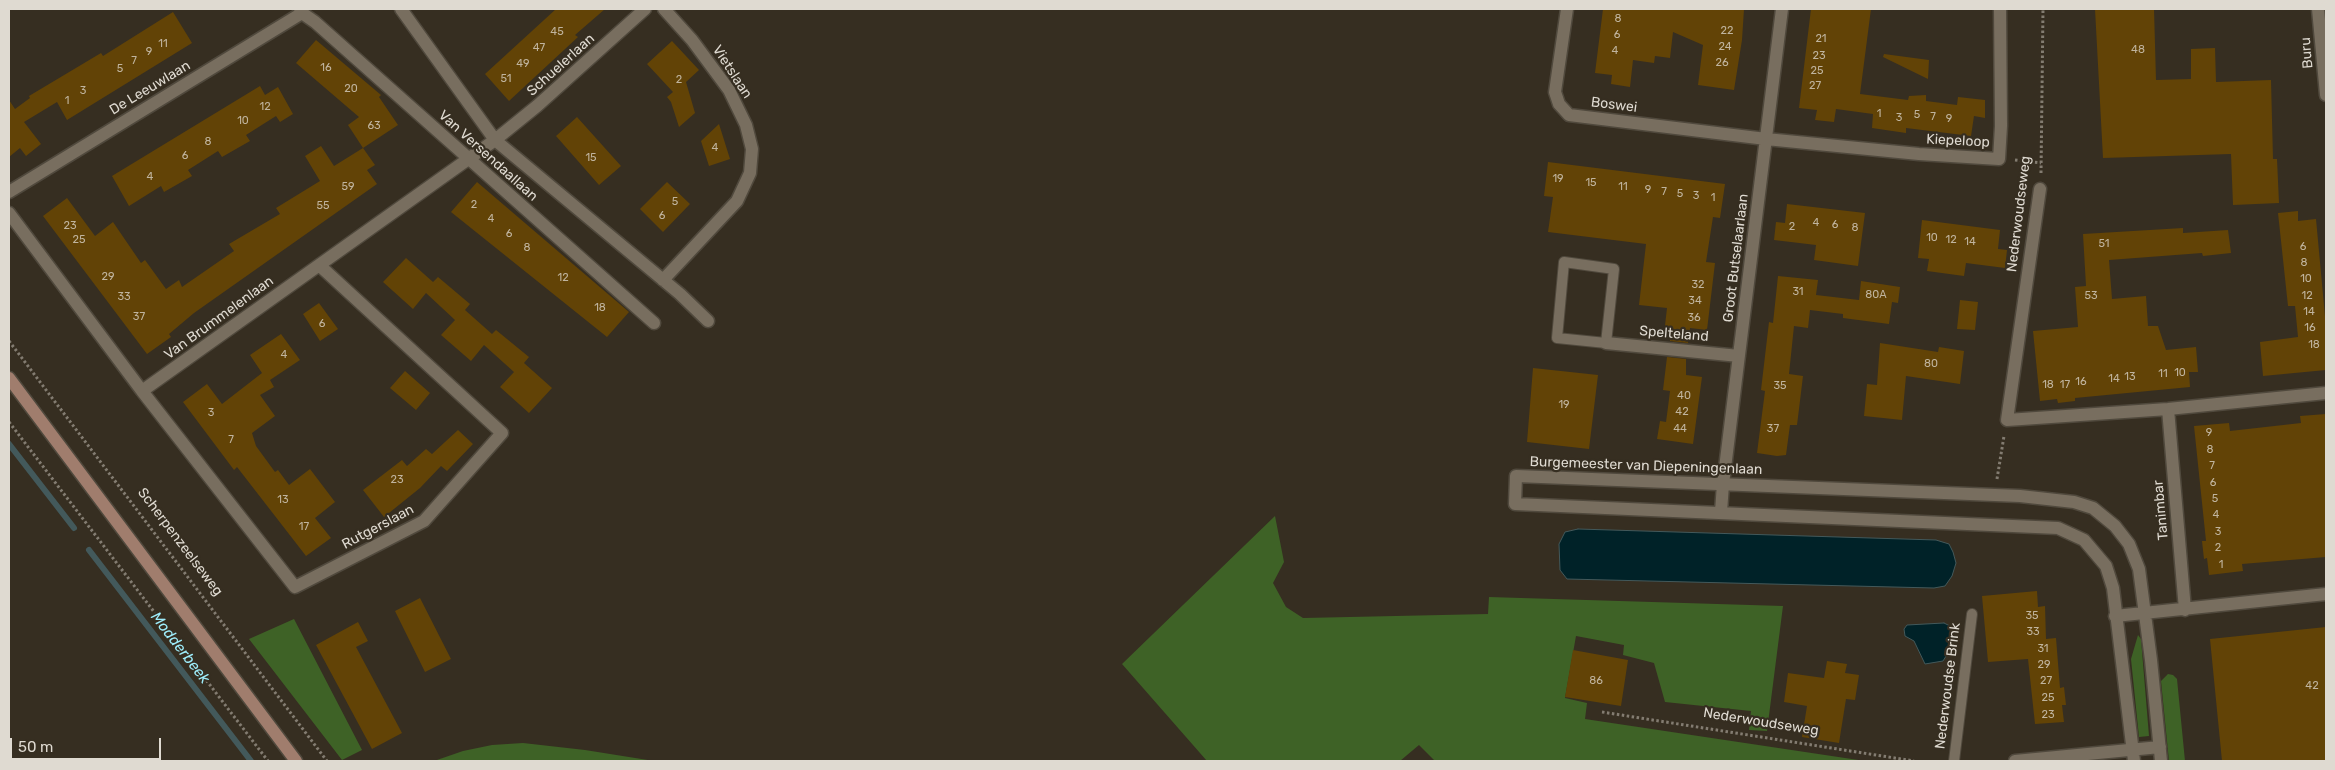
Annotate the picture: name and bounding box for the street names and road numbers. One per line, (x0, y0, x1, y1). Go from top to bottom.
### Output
street label: Schuelerlaan (524, 30, 598, 100)
street label: Buru (2297, 37, 2317, 69)
street label: Vietslaan (709, 42, 755, 102)
street label: De Leeuwlaan (107, 57, 193, 119)
street label: Boswei (1590, 94, 1638, 116)
street label: Van Versendaallaan (435, 107, 541, 205)
street label: Kiepeloop (1926, 131, 1990, 151)
street label: Nederwoudseweg (2004, 155, 2034, 273)
street label: Groot Butselaarlaan (1720, 193, 1752, 323)
street label: Van Brummelenlaan (161, 273, 277, 363)
street label: Spelteland (1639, 323, 1709, 345)
street label: Burgemeester van Diepeningenlaan (1529, 454, 1763, 478)
street label: Tanimbar (2150, 479, 2172, 541)
street label: Scherpenzeelseweg (134, 485, 226, 599)
street label: Rutgerslaan (339, 501, 417, 553)
street label: Nederwoudse Brink (1932, 622, 1964, 750)
street label: Nederwoudseweg (1702, 705, 1820, 739)

